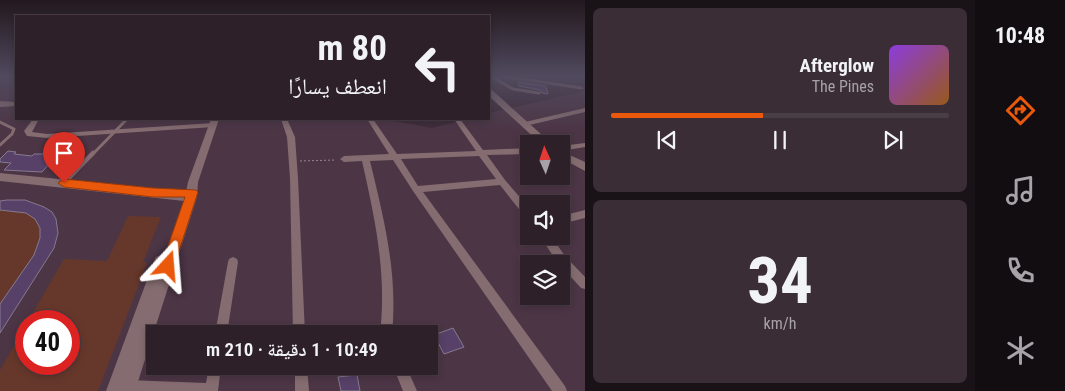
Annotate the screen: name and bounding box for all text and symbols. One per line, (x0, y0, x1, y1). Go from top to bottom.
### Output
text: 10:48 (995, 23, 1045, 48)
text: 80 m (318, 28, 387, 69)
icon: left (405, 35, 470, 100)
text: Afterglow (800, 54, 874, 77)
text: انعطف يسارًا (288, 74, 387, 99)
text: The Pines (812, 77, 874, 96)
icon: directions (1003, 93, 1038, 128)
icon: previous (653, 126, 681, 154)
icon: pause (766, 126, 794, 154)
icon: next (879, 126, 907, 154)
pin (43, 132, 85, 183)
north arrow (520, 135, 570, 185)
map controls (520, 135, 570, 305)
icon: arrive (50, 139, 78, 167)
icon: music (1003, 173, 1038, 208)
button: sound (520, 195, 570, 245)
position arrow (141, 239, 193, 291)
text: 34 (747, 243, 813, 319)
icon: phone (1003, 253, 1038, 288)
button: layers (520, 255, 570, 305)
speed limit sign: 40 (15, 310, 80, 375)
text: km/h (764, 314, 796, 333)
icon: climate (1003, 333, 1038, 368)
text: 10:49 · 1 دقيقة · 210 m (206, 338, 378, 361)

